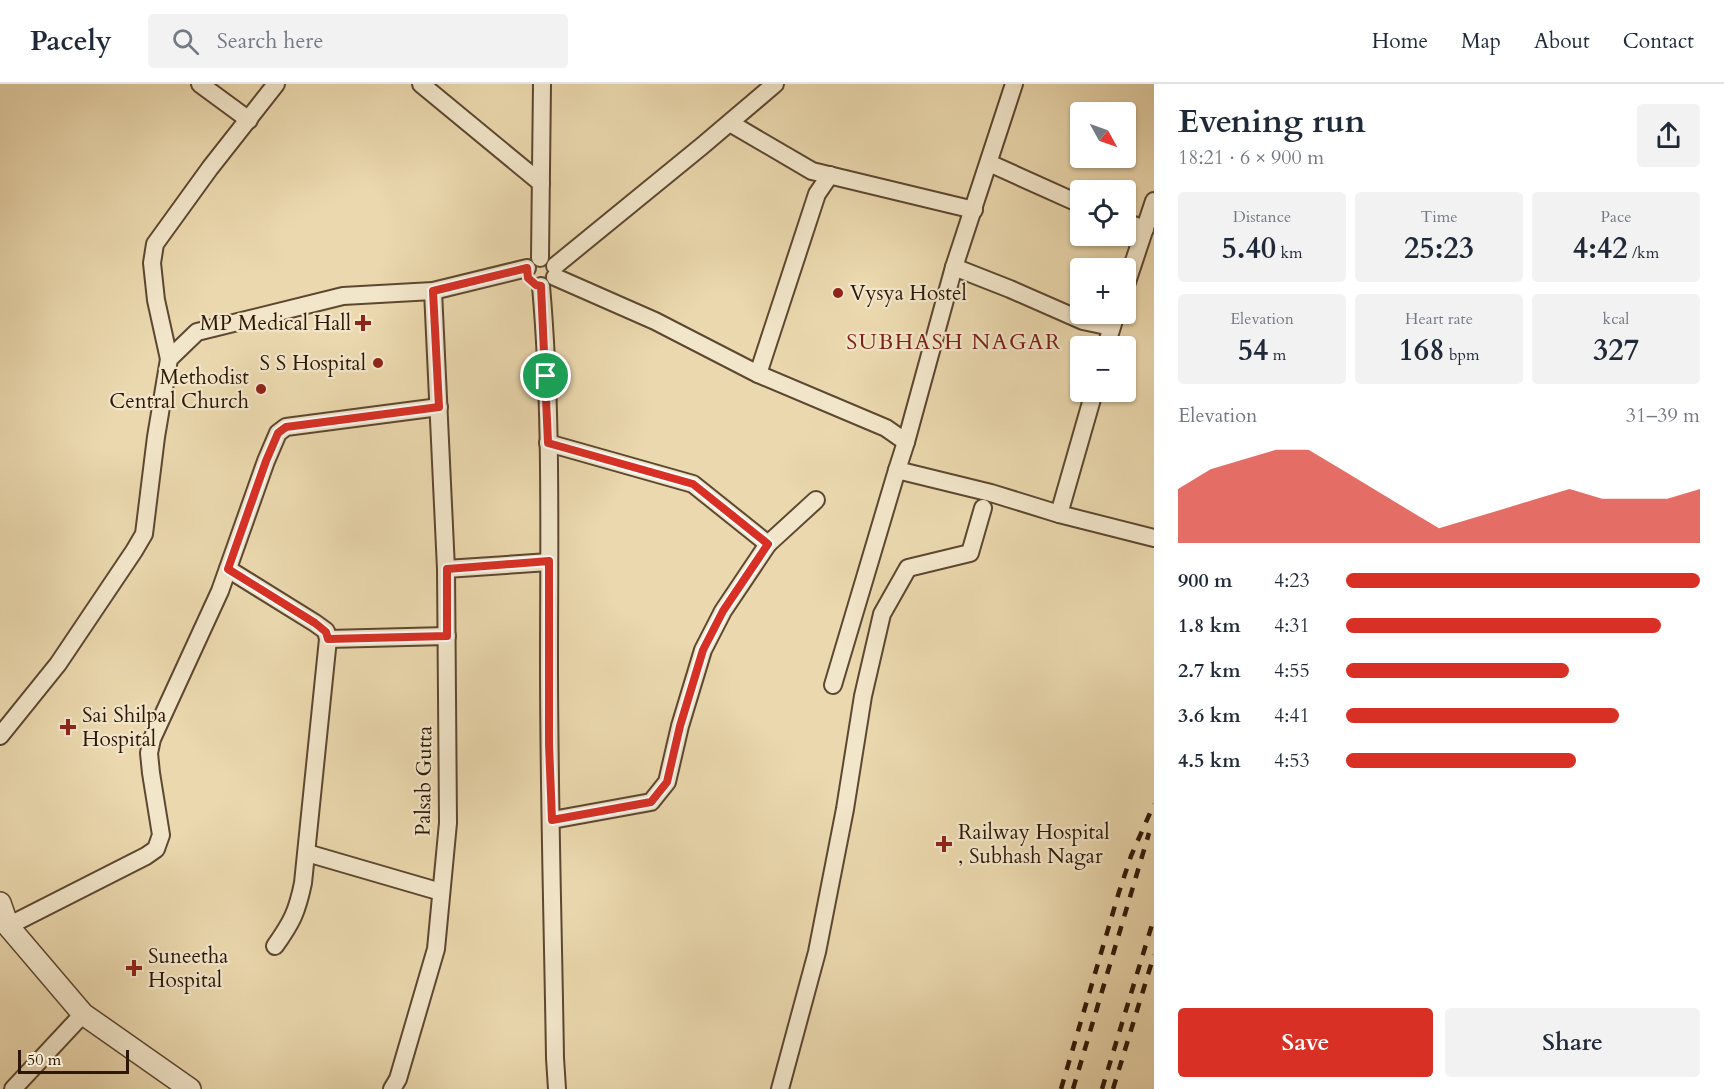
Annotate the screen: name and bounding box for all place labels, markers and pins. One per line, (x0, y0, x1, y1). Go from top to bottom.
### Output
place label: Vysya Hostel (850, 279, 967, 308)
marker: Vysya Hostel (831, 286, 845, 300)
place label: MP Medical Hall (200, 309, 351, 338)
marker: MP Medical Hall (356, 316, 370, 330)
place label: S S Hospital (260, 349, 366, 378)
pin (520, 350, 571, 401)
marker: S S Hospital (371, 356, 385, 370)
place label: Methodist Central Church (109, 363, 249, 416)
marker: Methodist Central Church (254, 382, 268, 396)
place label: Sai Shilpa Hospital (82, 701, 167, 754)
marker: Sai Shilpa Hospital (59, 718, 77, 736)
place label: Railway Hospital , Subhash Nagar (958, 818, 1110, 871)
marker: Railway Hospital , Subhash Nagar (935, 835, 953, 853)
place label: Suneetha Hospital (148, 942, 228, 995)
marker: Suneetha Hospital (125, 959, 143, 977)

